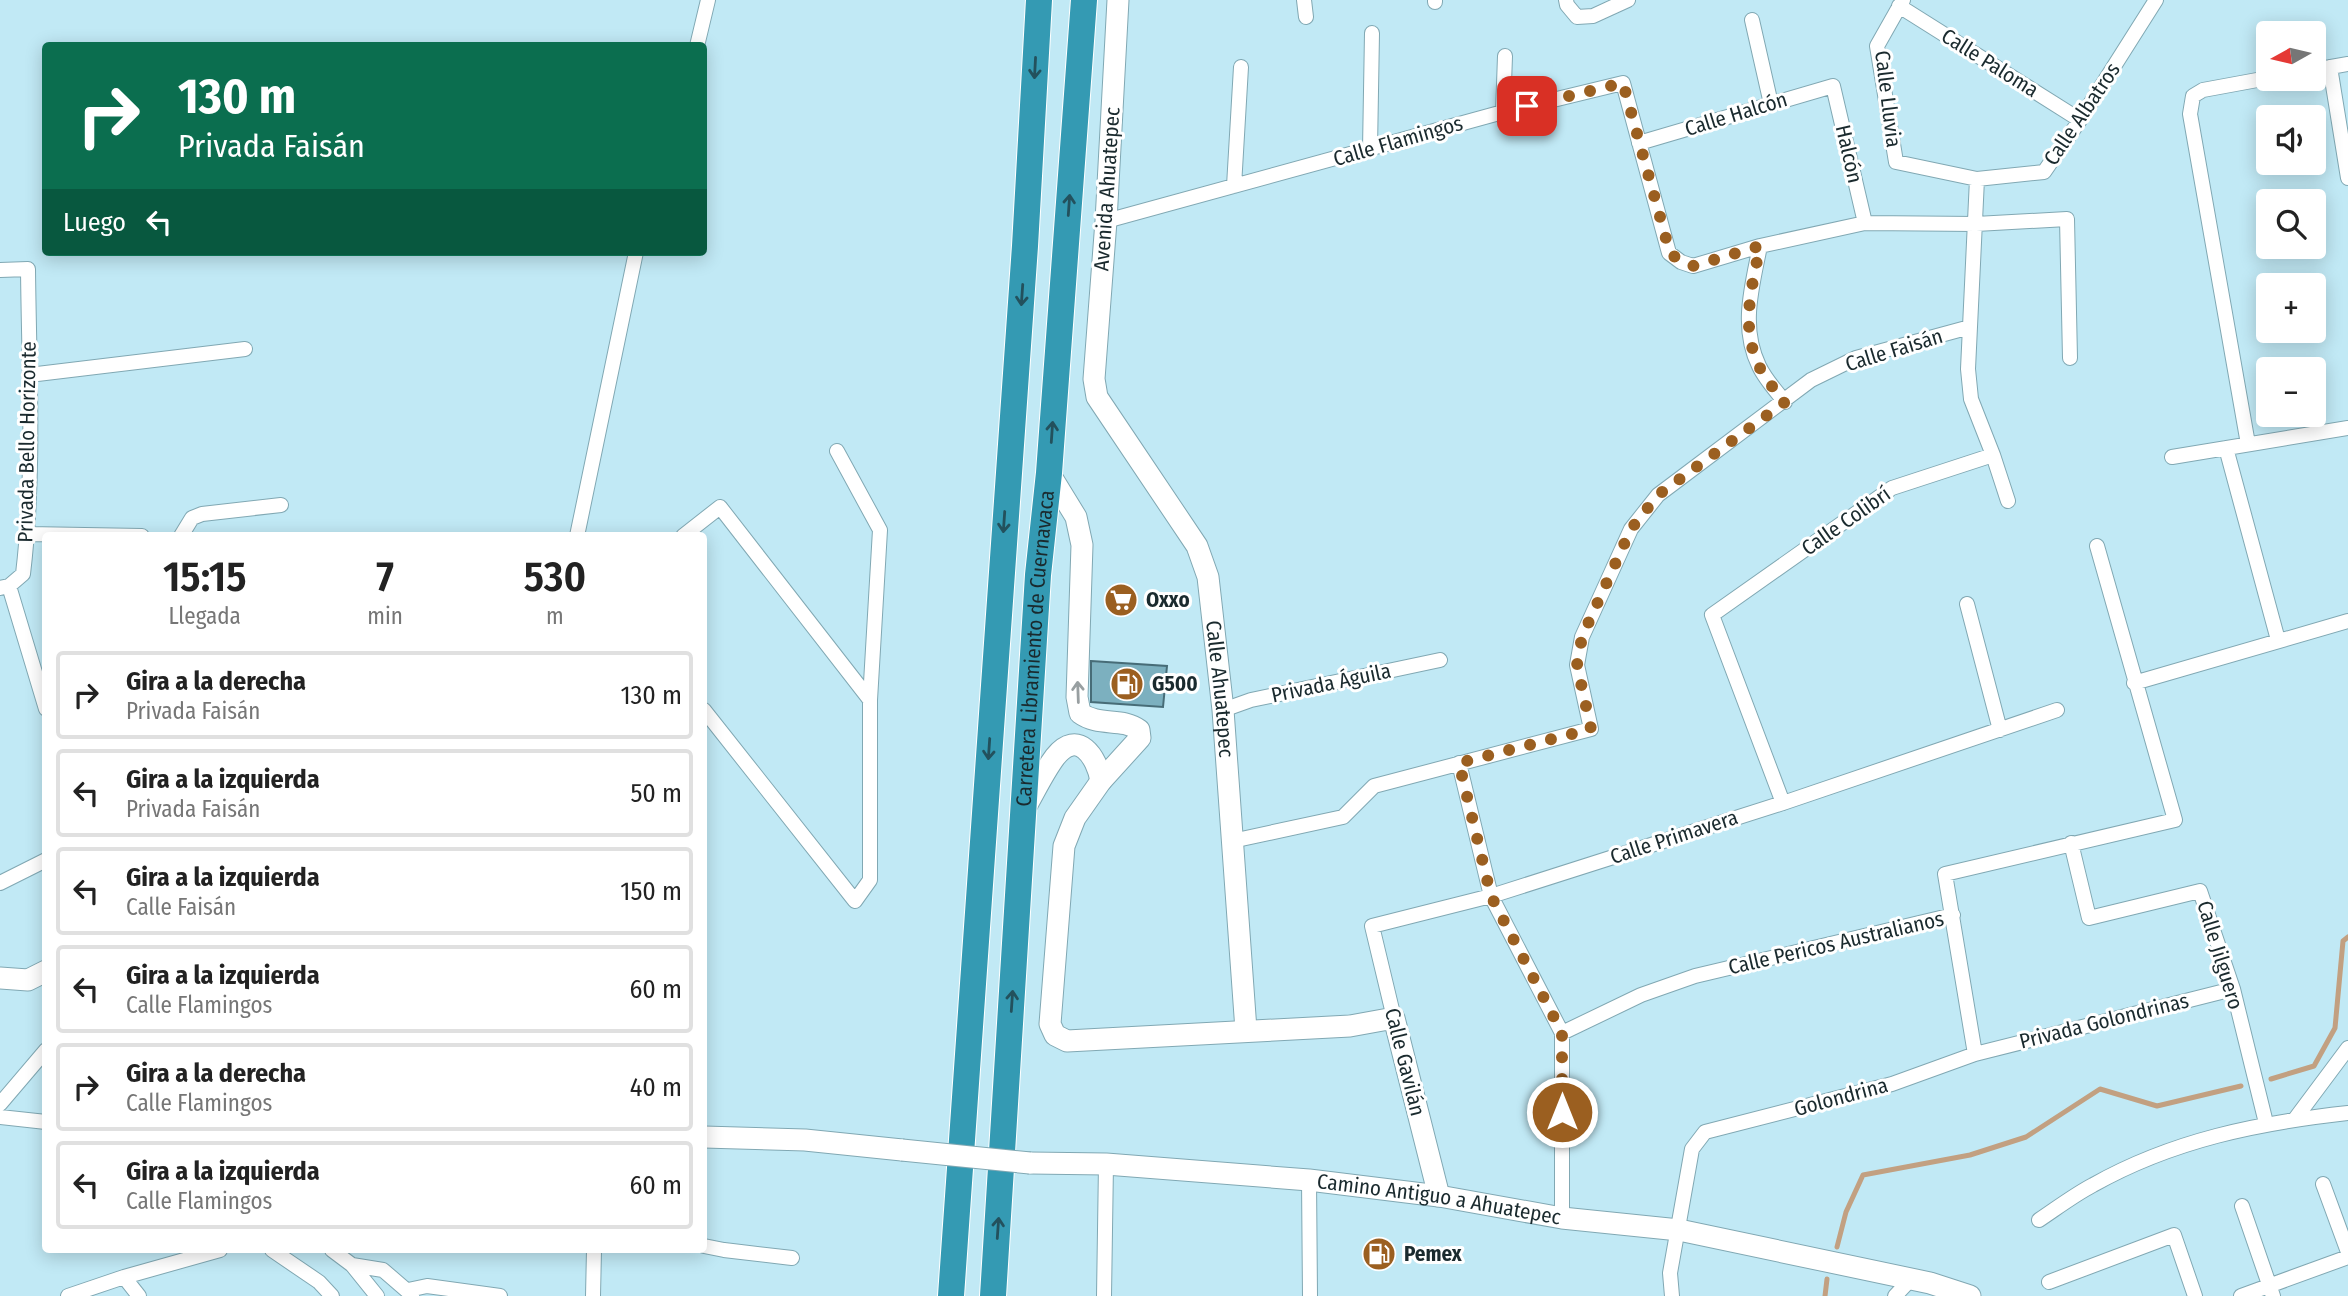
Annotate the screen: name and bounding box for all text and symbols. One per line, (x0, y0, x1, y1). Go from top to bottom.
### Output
north arrow (2256, 21, 2326, 91)
map controls (2256, 21, 2326, 427)
street label: Calle Paloma (1937, 23, 2043, 103)
street label: Calle Lluvia (1869, 49, 1907, 149)
one-way arrow (1028, 56, 1041, 79)
street label: Calle Albatros (2038, 58, 2126, 170)
text: 130 m (178, 67, 296, 126)
icon: right (63, 70, 154, 161)
pin (1497, 76, 1557, 136)
street label: Calle Halcón (1682, 86, 1790, 142)
icon: arrive (1508, 87, 1546, 125)
button: sound (2256, 105, 2326, 175)
street label: Avenida Ahuatepec (1088, 106, 1126, 272)
street label: Calle Flamingos (1330, 110, 1466, 172)
street label: Halcón (1830, 122, 1868, 186)
text: Privada Faisán (178, 127, 365, 165)
button: search (2256, 189, 2326, 259)
one-way arrow (1063, 194, 1076, 217)
icon: left (140, 203, 178, 241)
text: Luego (63, 207, 126, 238)
button: + (2256, 273, 2326, 343)
one-way arrow (1015, 283, 1028, 306)
street label: Calle Faisán (1842, 323, 1946, 377)
street label: Privada Bello Horizonte (12, 341, 42, 543)
button: − (2256, 357, 2326, 427)
one-way arrow (1046, 421, 1059, 444)
street label: Calle Colibrí (1796, 481, 1896, 561)
street label: Carretera Libramiento de Cuernavaca (1011, 489, 1060, 807)
one-way arrow (997, 510, 1010, 533)
text: 15:15 (163, 552, 246, 602)
text: 7 (376, 552, 394, 602)
text: 530 (524, 552, 586, 602)
supermarket icon: Oxxo (1102, 581, 1140, 619)
place label: Oxxo (1146, 587, 1190, 613)
text: Llegada (168, 602, 241, 630)
text: min (367, 602, 403, 630)
text: m (546, 602, 564, 630)
street label: Calle Ahuatepec (1200, 619, 1239, 758)
street label: Privada Águila (1269, 658, 1393, 708)
fuel station icon: G500 (1108, 665, 1146, 703)
text: Gira a la derecha (126, 666, 306, 697)
place label: G500 (1152, 671, 1198, 697)
icon: right (67, 676, 105, 714)
text: 130 m (620, 680, 682, 711)
one-way arrow (1071, 681, 1085, 704)
text: Privada Faisán (126, 697, 260, 725)
one-way arrow (982, 737, 995, 760)
text: Gira a la izquierda (126, 764, 320, 795)
icon: left (67, 774, 105, 812)
text: 50 m (630, 778, 682, 809)
text: Privada Faisán (126, 795, 260, 823)
street label: Calle Primavera (1607, 804, 1741, 870)
text: Gira a la izquierda (126, 862, 320, 893)
icon: left (67, 872, 105, 910)
text: 150 m (620, 876, 682, 907)
text: Calle Faisán (126, 893, 236, 921)
street label: Calle Jilguero (2191, 898, 2249, 1012)
street label: Calle Pericos Australianos (1726, 906, 1946, 980)
text: Gira a la izquierda (126, 960, 320, 991)
icon: left (67, 970, 105, 1008)
text: 60 m (629, 974, 682, 1005)
street label: Privada Golondrinas (2017, 987, 2191, 1055)
one-way arrow (1006, 990, 1019, 1013)
text: Calle Flamingos (126, 991, 272, 1019)
street label: Calle Gavilán (1379, 1005, 1431, 1119)
text: Gira a la derecha (126, 1058, 306, 1089)
icon: right (67, 1068, 105, 1106)
text: 40 m (630, 1072, 682, 1103)
street label: Golondrina (1791, 1072, 1891, 1122)
position arrow (1525, 1075, 1599, 1149)
text: Calle Flamingos (126, 1089, 272, 1117)
text: Gira a la izquierda (126, 1156, 320, 1187)
icon: left (67, 1166, 105, 1204)
street label: Camino Antiguo a Ahuatepec (1316, 1168, 1563, 1231)
text: 60 m (629, 1170, 682, 1201)
text: Calle Flamingos (126, 1187, 272, 1215)
one-way arrow (991, 1217, 1004, 1240)
fuel station icon: Pemex (1360, 1235, 1398, 1273)
place label: Pemex (1404, 1241, 1463, 1267)

